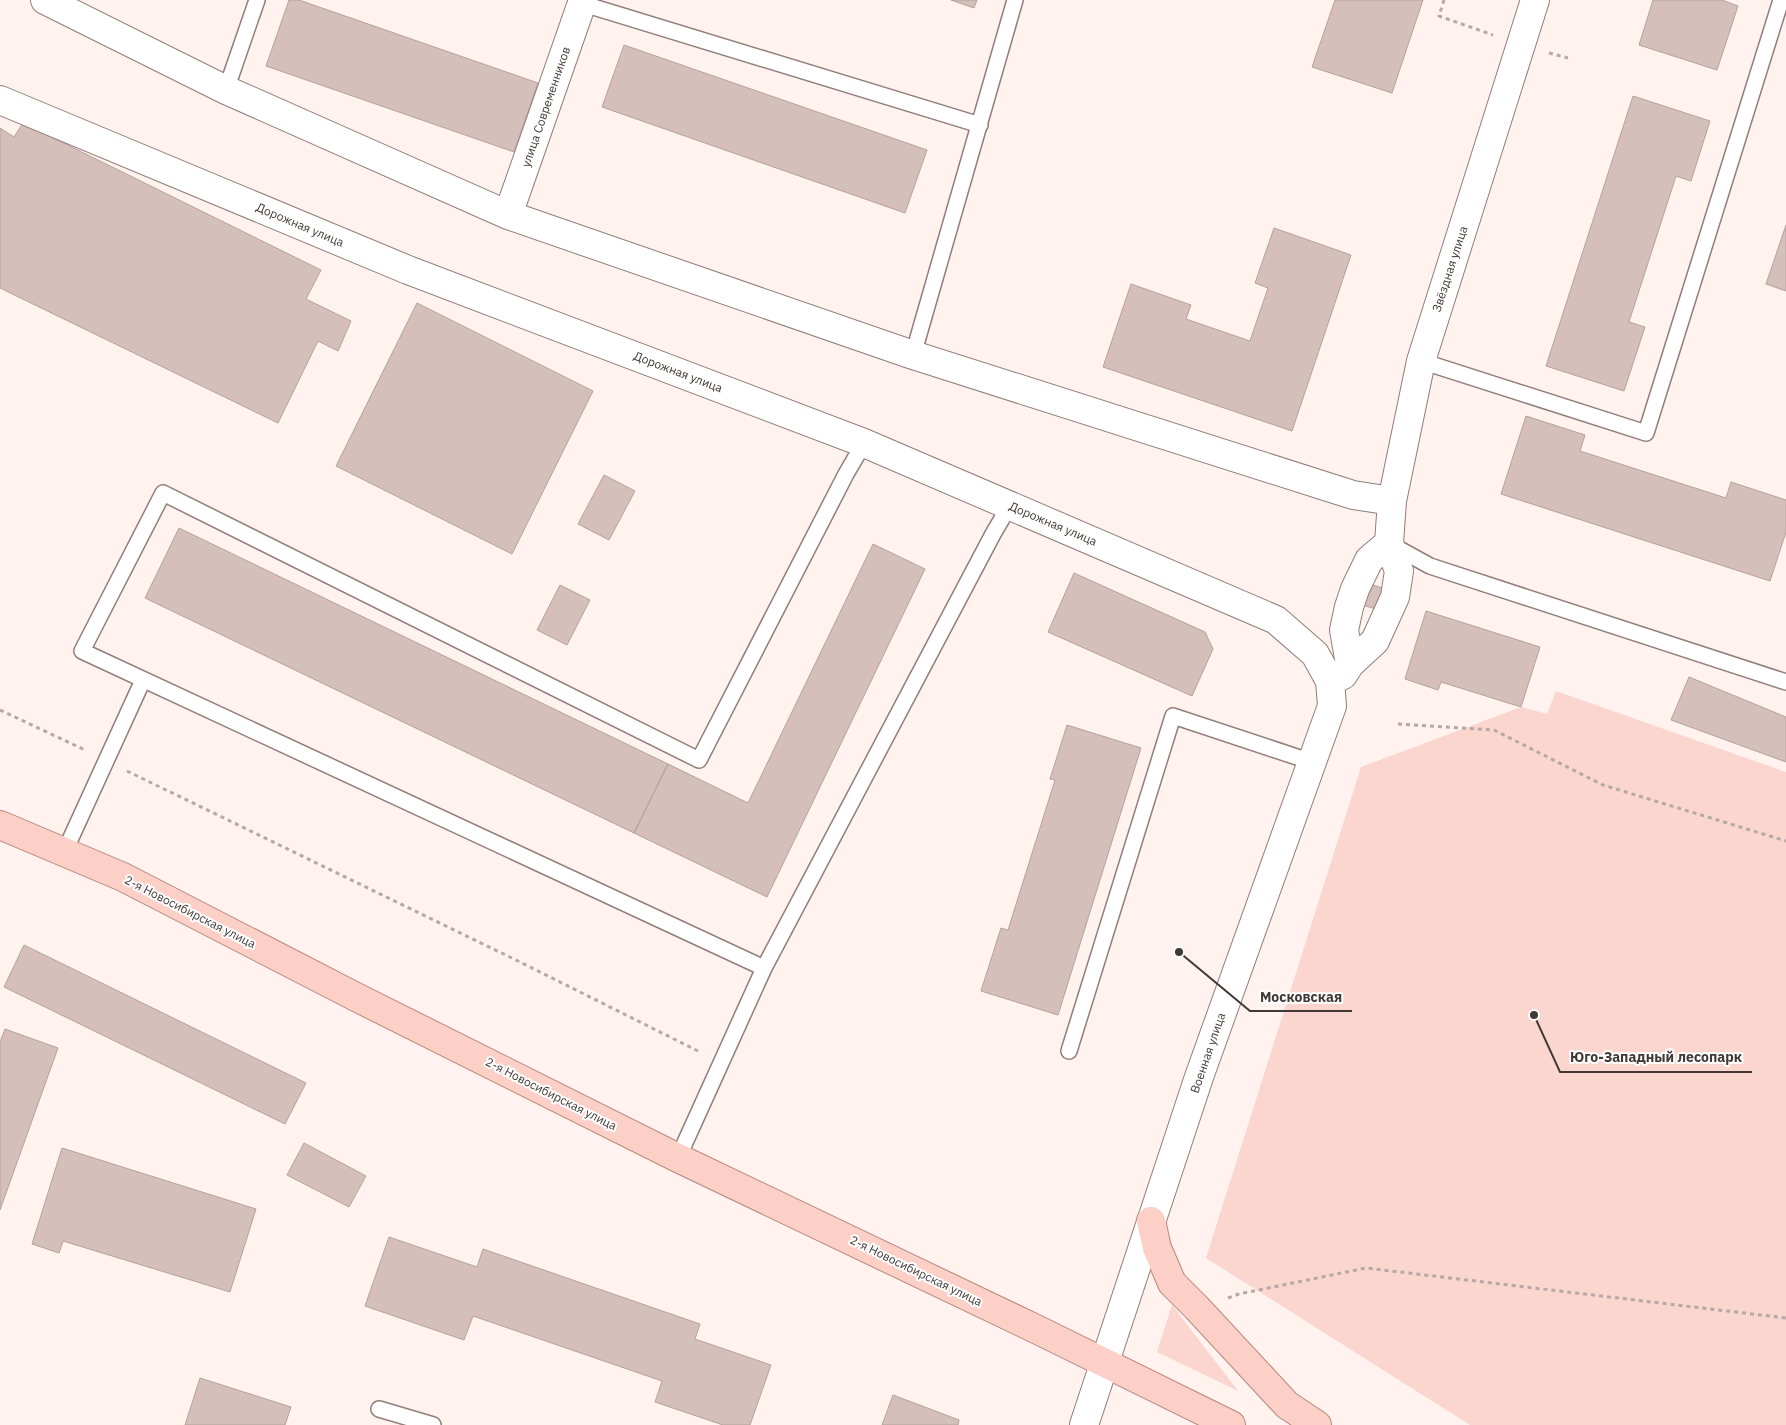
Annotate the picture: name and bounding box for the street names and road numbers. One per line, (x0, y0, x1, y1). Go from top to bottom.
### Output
street label: улица Современников (518, 45, 573, 169)
street label: Дорожная улица (254, 199, 347, 250)
street label: Звёздная улица (1429, 223, 1471, 314)
street label: Дорожная улица (632, 348, 725, 396)
street label: Дорожная улица (1007, 498, 1100, 549)
street label: 2-я Новосибирская улица (122, 872, 259, 951)
street label: Военная улица (1187, 1010, 1229, 1095)
street label: 2-я Новосибирская улица (483, 1054, 620, 1133)
street label: 2-я Новосибирская улица (848, 1232, 985, 1309)

